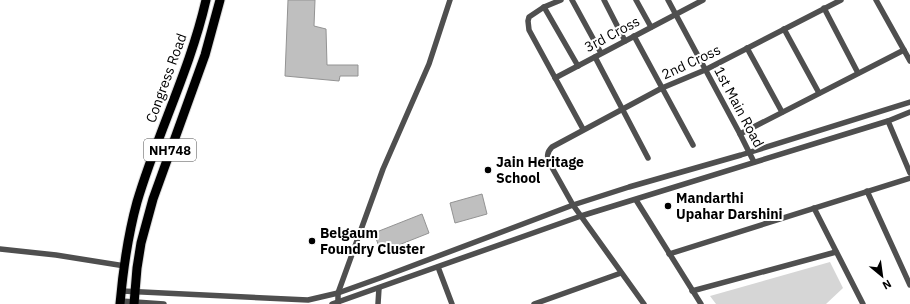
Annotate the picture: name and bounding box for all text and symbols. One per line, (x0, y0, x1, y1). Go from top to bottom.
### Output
street label: 3rd Cross (581, 12, 643, 56)
street label: Congress Road (142, 31, 190, 125)
street label: 2nd Cross (659, 40, 723, 83)
street label: 1st Main Road (710, 63, 768, 151)
road number: NH748 (144, 139, 196, 161)
place label: Jain Heritage School (496, 153, 584, 187)
marker: Jain Heritage School (483, 165, 493, 175)
place label: Mandarthi Upahar Darshini (676, 189, 783, 223)
marker: Mandarthi Upahar Darshini (663, 201, 673, 211)
place label: Belgaum Foundry Cluster (320, 224, 425, 258)
marker: Belgaum Foundry Cluster (307, 236, 317, 246)
north arrow (862, 256, 902, 296)
text: N (880, 277, 894, 293)

